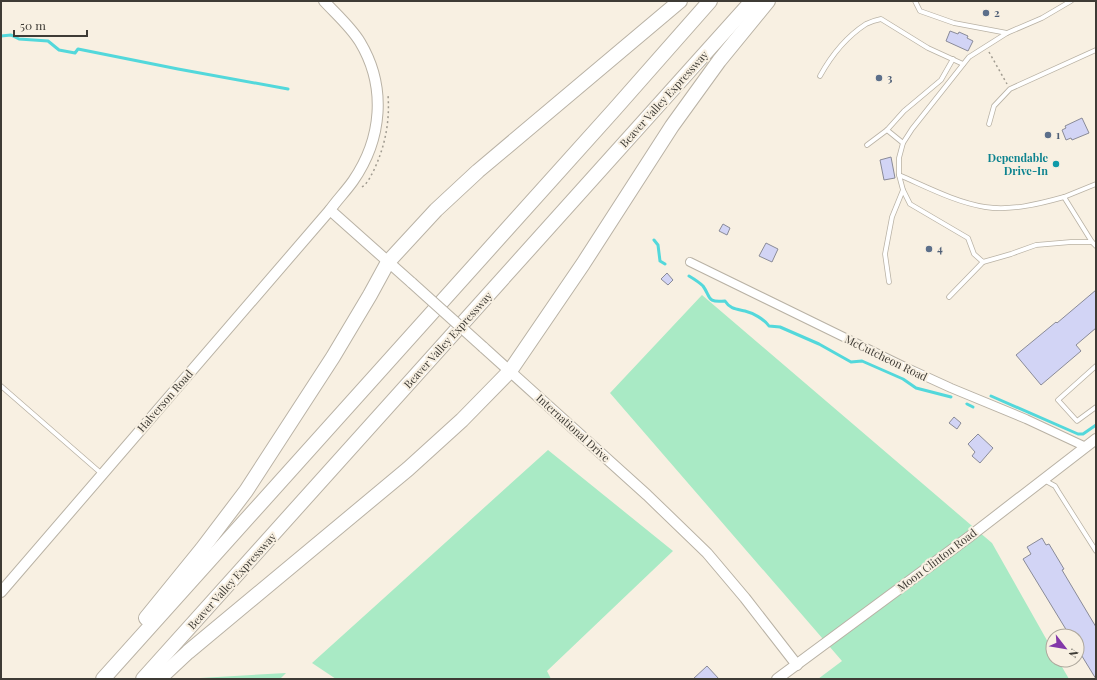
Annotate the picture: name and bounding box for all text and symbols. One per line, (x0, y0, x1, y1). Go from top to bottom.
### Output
place label: 2 (994, 5, 1000, 20)
marker: 2 (981, 8, 991, 18)
scale bar (14, 12, 87, 38)
text: 50 m (20, 17, 46, 33)
street label: Beaver Valley Expressway (616, 47, 711, 150)
place label: 3 (887, 70, 892, 85)
marker: 3 (874, 73, 884, 83)
place label: 1 (1056, 127, 1060, 142)
marker: 1 (1043, 130, 1053, 140)
place label: Dependable Drive-In (988, 150, 1048, 178)
marker: Dependable Drive-In (1051, 159, 1061, 169)
place label: 4 (937, 241, 943, 256)
marker: 4 (924, 244, 934, 254)
street label: Beaver Valley Expressway (400, 288, 495, 391)
street label: McCutcheon Road (842, 331, 931, 384)
street label: Halverson Road (133, 366, 196, 435)
street label: International Drive (533, 390, 614, 465)
street label: Moon Clinton Road (894, 525, 980, 594)
street label: Beaver Valley Expressway (184, 529, 279, 632)
north arrow (1045, 628, 1085, 668)
text: N (1065, 646, 1082, 661)

